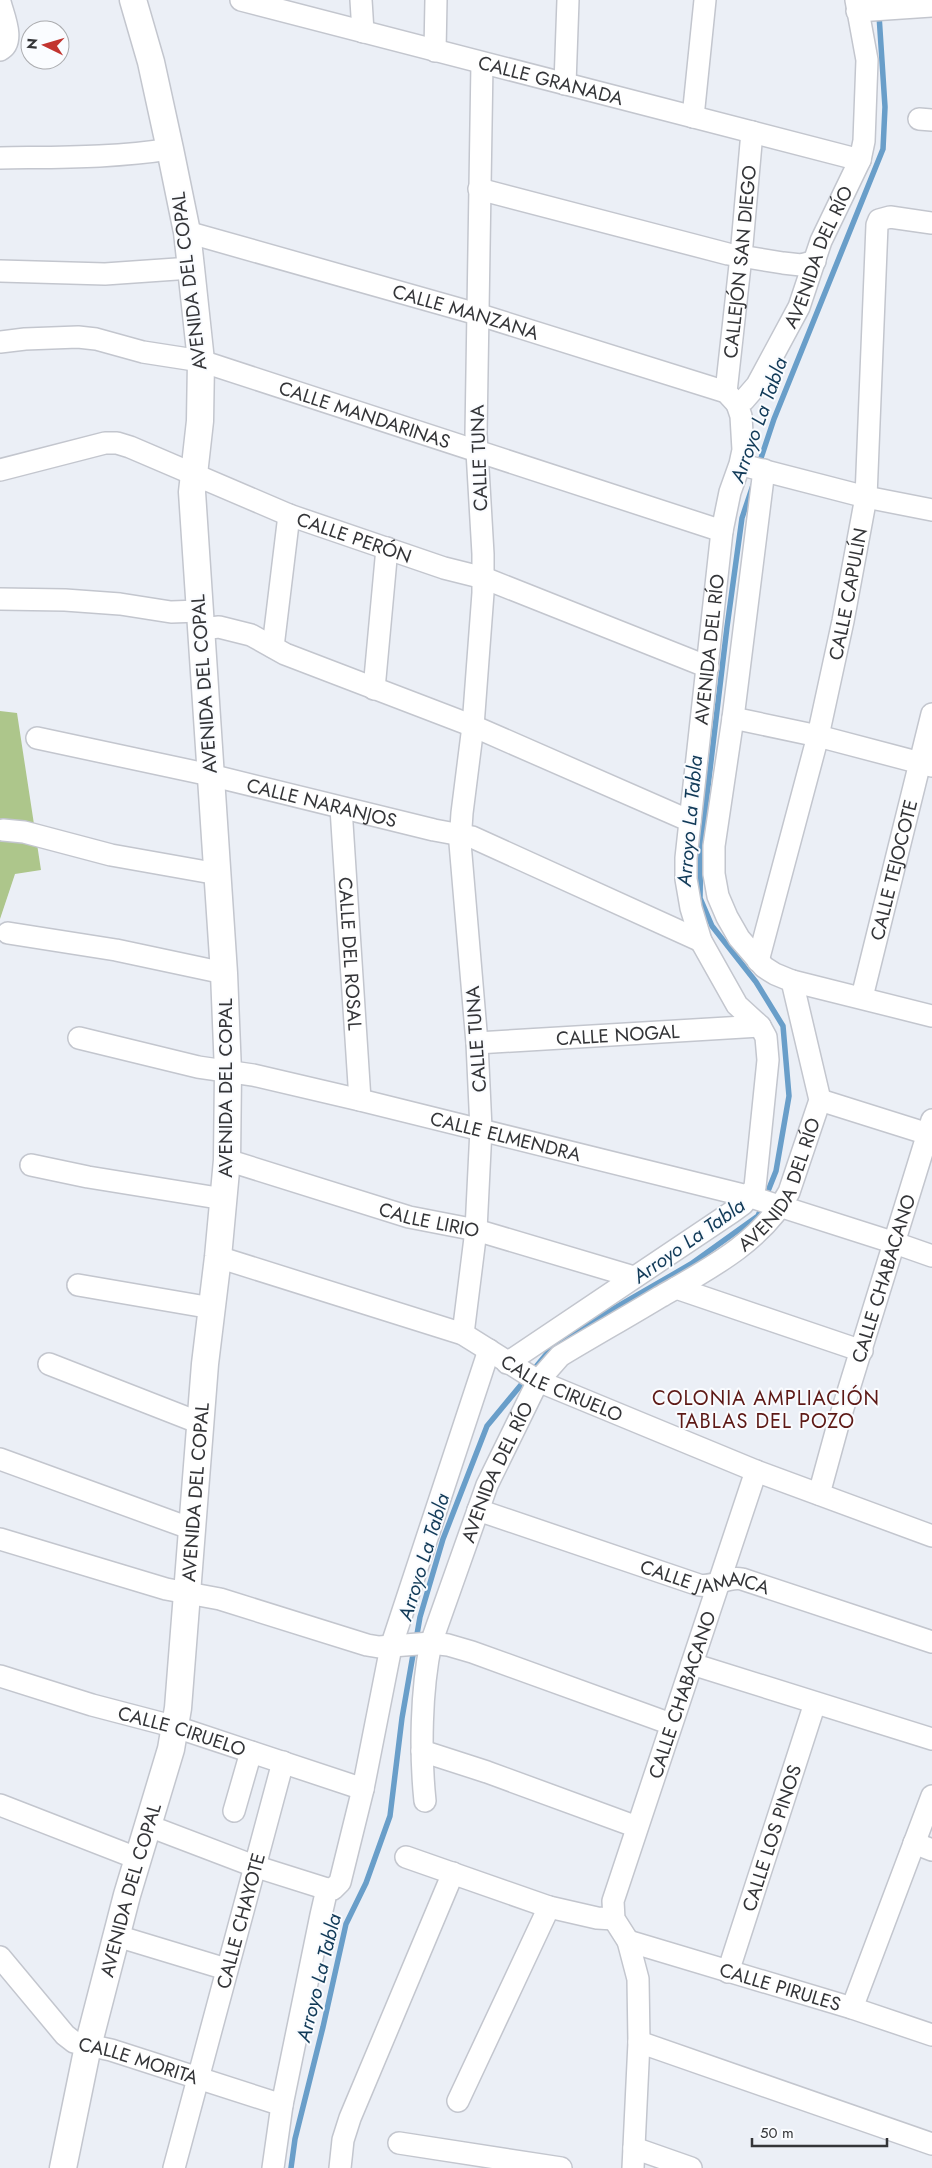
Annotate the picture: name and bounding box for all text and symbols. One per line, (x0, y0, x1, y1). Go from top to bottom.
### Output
north arrow (20, 20, 70, 70)
text: N (22, 37, 42, 50)
street label: CALLE GRANADA (475, 48, 627, 112)
street label: CALLEJÓN SAN DIEGO (716, 164, 763, 360)
street label: AVENIDA DEL RÍO (777, 181, 859, 333)
street label: AVENIDA DEL COPAL (165, 190, 213, 372)
street label: CALLE MANZANA (390, 277, 543, 346)
water label: Arroyo La Tabla (723, 353, 795, 488)
street label: CALLE MANDARINAS (275, 374, 454, 455)
street label: CALLE TUNA (464, 404, 494, 512)
street label: CALLE PERÓN (293, 505, 415, 570)
street label: CALLE CAPULÍN (821, 526, 874, 663)
street label: AVENIDA DEL RÍO (687, 573, 731, 726)
street label: AVENIDA DEL COPAL (184, 593, 224, 774)
water label: Arroyo La Tabla (670, 754, 710, 889)
street label: CALLE NARANJOS (244, 771, 400, 834)
street label: CALLE TEJOCOTE (863, 797, 924, 943)
street label: CALLE DEL ROSAL (332, 876, 369, 1032)
street label: CALLE TUNA (459, 984, 493, 1093)
street label: AVENIDA DEL COPAL (212, 998, 239, 1178)
street label: CALLE NOGAL (555, 1017, 681, 1052)
street label: CALLE ELMENDRA (428, 1104, 584, 1168)
street label: AVENIDA DEL RÍO (732, 1114, 827, 1257)
water label: Arroyo La Tabla (626, 1191, 751, 1291)
street label: CALLE CHABACANO (844, 1191, 922, 1366)
street label: CALLE LIRIO (376, 1195, 482, 1244)
street label: CALLE CIRUELO (496, 1348, 627, 1428)
district label: COLONIA AMPLIACIÓN TABLAS DEL POZO (652, 1384, 880, 1436)
street label: AVENIDA DEL RÍO (454, 1397, 539, 1546)
street label: AVENIDA DEL COPAL (174, 1401, 215, 1583)
water label: Arroyo La Tabla (391, 1490, 457, 1625)
street label: CALLE JAMAICA (637, 1553, 774, 1601)
street label: CALLE CHABACANO (641, 1607, 722, 1782)
street label: CALLE CIRUELO (115, 1699, 249, 1763)
street label: CALLE LOS PINOS (735, 1761, 808, 1915)
street label: AVENIDA DEL COPAL (93, 1799, 168, 1980)
street label: CALLE CHAYOTE (209, 1850, 272, 1992)
water label: Arroyo La Tabla (289, 1911, 349, 2046)
street label: CALLE PIRULES (716, 1956, 844, 2017)
street label: CALLE MORITA (76, 2030, 202, 2091)
scale bar (752, 2116, 887, 2148)
text: 50 m (760, 2122, 794, 2144)

